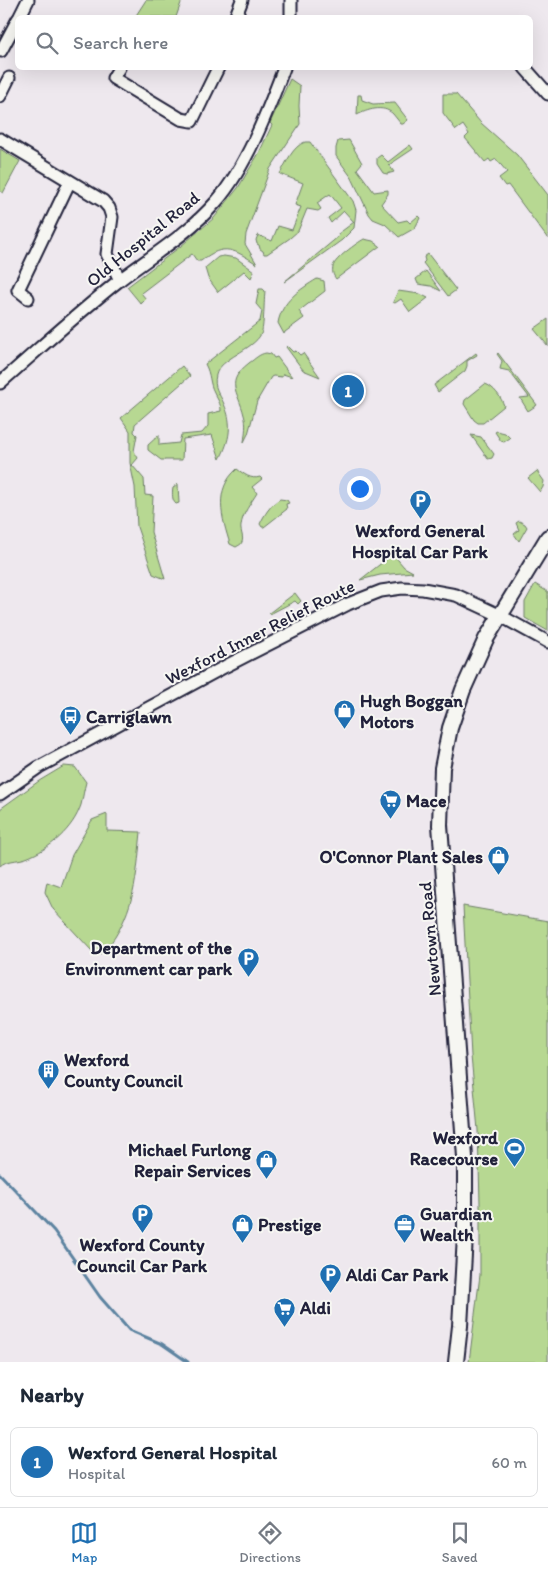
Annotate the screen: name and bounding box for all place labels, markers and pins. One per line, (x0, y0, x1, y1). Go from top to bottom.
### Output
pin: 1 (332, 372, 364, 410)
parking icon: Wexford General Hospital Car Park (408, 489, 432, 520)
place label: Wexford General Hospital Car Park (352, 520, 489, 563)
place label: Hugh Boggan Motors (360, 690, 463, 733)
shop icon: Hugh Boggan Motors (332, 699, 356, 730)
bus stop icon: Carriglawn (58, 705, 82, 736)
place label: Carriglawn (86, 706, 172, 728)
supermarket icon: Mace (378, 789, 402, 820)
place label: Mace (406, 790, 447, 812)
shop icon: O'Connor Plant Sales (487, 845, 511, 876)
place label: O'Connor Plant Sales (319, 846, 483, 868)
place label: Department of the Environment car park (65, 937, 233, 980)
parking icon: Department of the Environment car park (236, 946, 260, 977)
place label: Wexford County Council (64, 1049, 184, 1092)
building icon: Wexford County Council (36, 1058, 60, 1089)
place label: Wexford Racecourse (410, 1127, 499, 1170)
sports icon: Wexford Racecourse (502, 1136, 526, 1167)
place label: Michael Furlong Repair Services (128, 1139, 252, 1182)
shop icon: Michael Furlong Repair Services (255, 1148, 279, 1179)
parking icon: Wexford County Council Car Park (130, 1203, 154, 1234)
place label: Guardian Wealth (420, 1203, 493, 1246)
office icon: Guardian Wealth (392, 1212, 416, 1243)
shop icon: Prestige (230, 1213, 254, 1244)
place label: Prestige (258, 1214, 322, 1236)
place label: Wexford County Council Car Park (77, 1234, 208, 1277)
parking icon: Aldi Car Park (318, 1263, 342, 1294)
place label: Aldi Car Park (345, 1264, 449, 1286)
supermarket icon: Aldi (272, 1296, 296, 1327)
place label: Aldi (299, 1297, 331, 1319)

